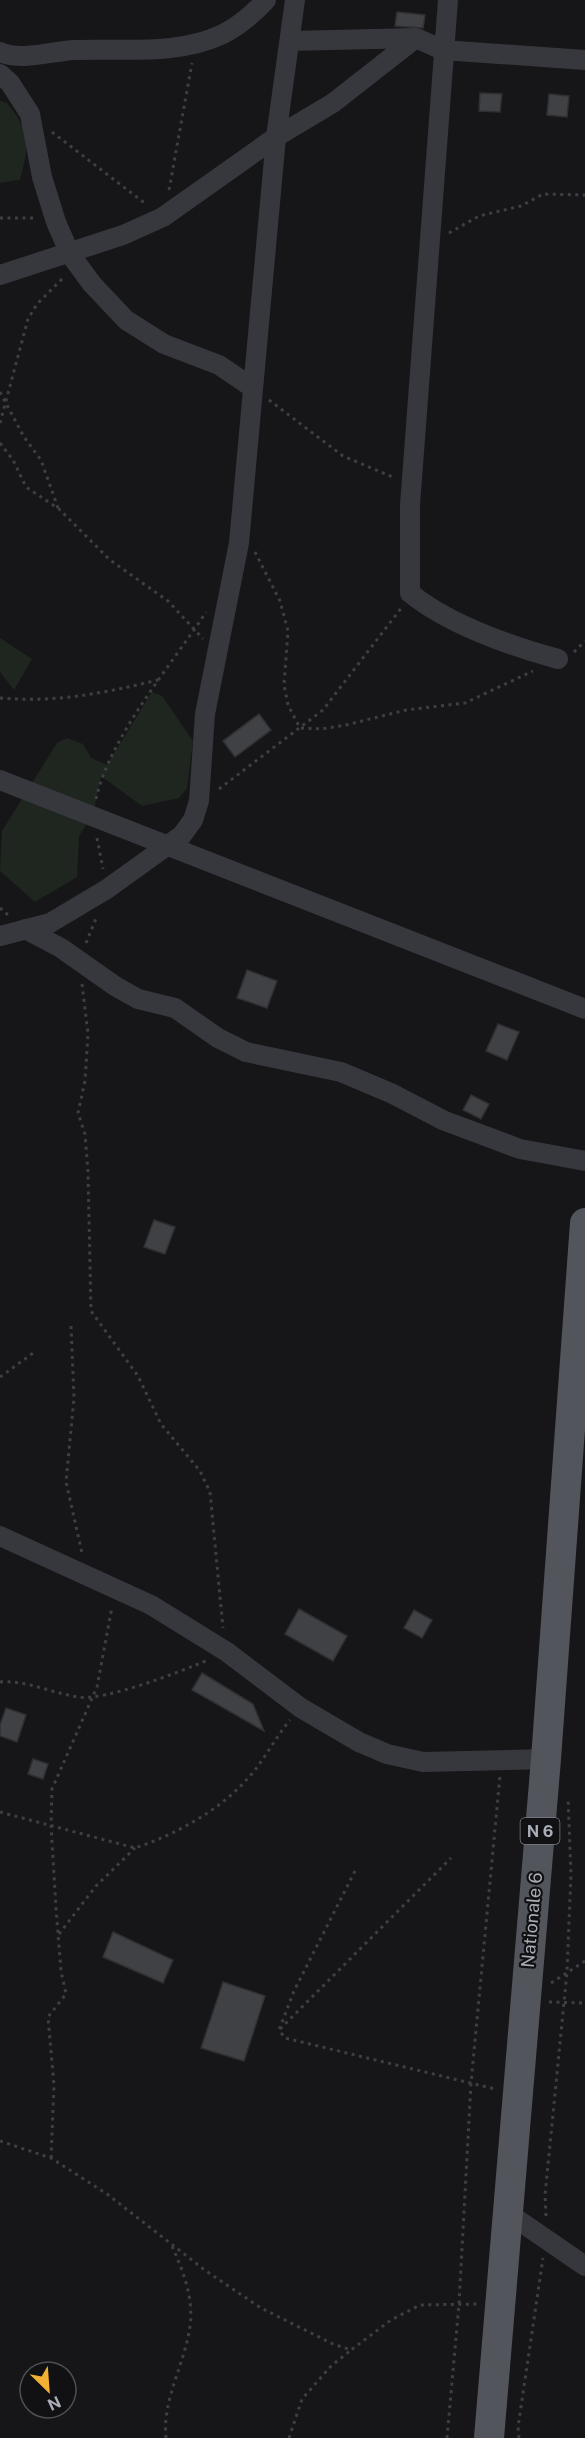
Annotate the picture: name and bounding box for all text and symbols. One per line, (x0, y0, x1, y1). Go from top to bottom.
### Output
road number: N 6 (520, 1818, 560, 1844)
street label: Nationale 6 (517, 1871, 546, 1969)
north arrow (18, 2360, 78, 2420)
text: N (44, 2392, 64, 2414)

